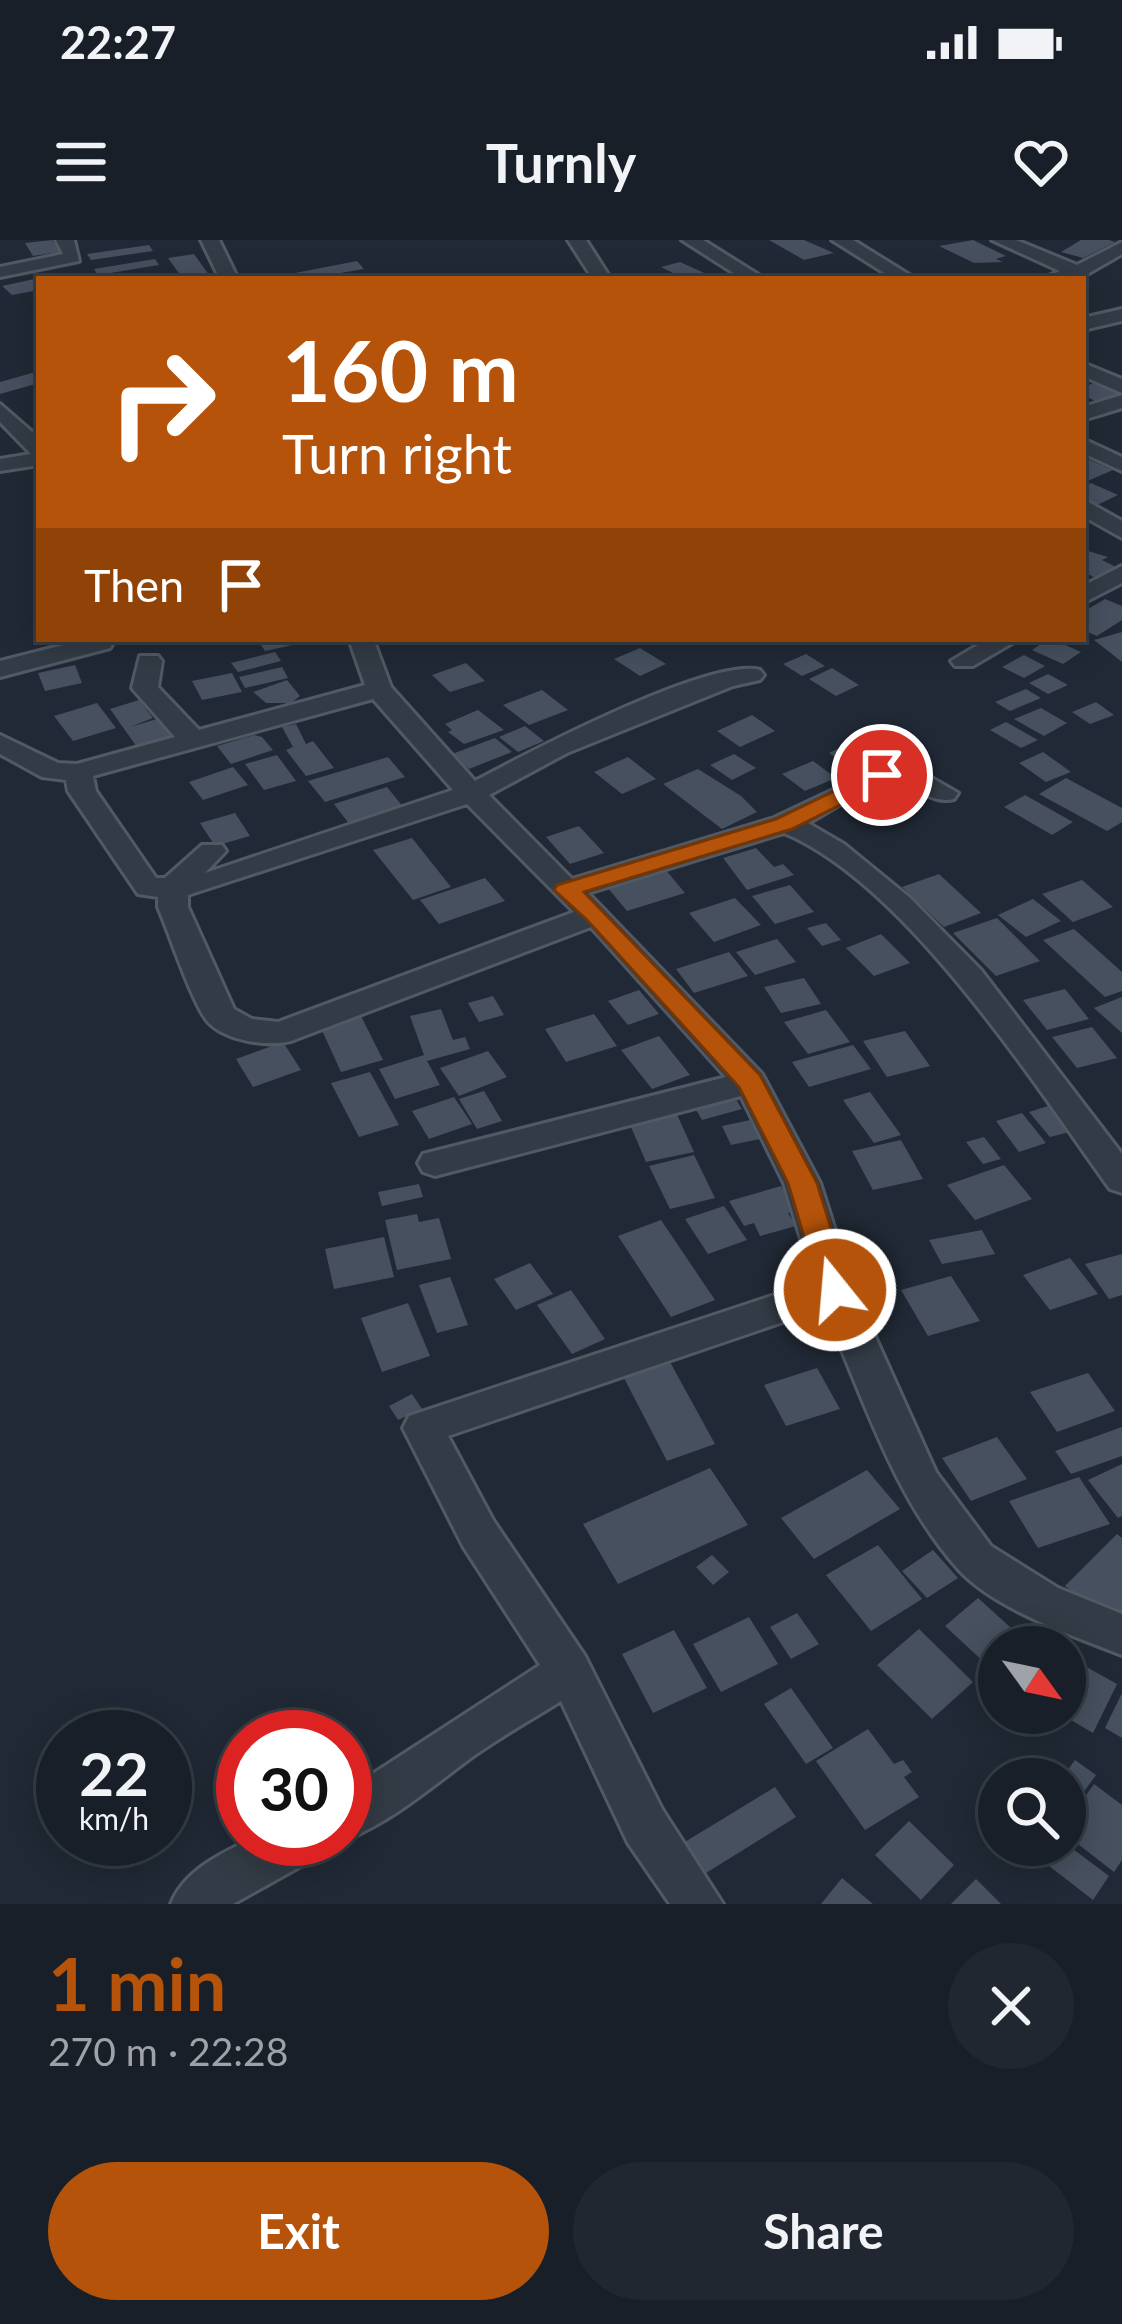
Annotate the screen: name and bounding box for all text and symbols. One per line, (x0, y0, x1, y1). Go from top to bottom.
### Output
text: 22:27 (60, 15, 176, 69)
icon: menu (48, 129, 114, 195)
icon: heart (1008, 129, 1074, 195)
text: Turnly (486, 130, 636, 195)
text: 160 m (282, 319, 519, 420)
icon: right (84, 324, 240, 480)
text: Turn right (282, 421, 512, 486)
icon: arrive (208, 552, 274, 618)
text: Then (84, 558, 184, 612)
pin (831, 724, 933, 826)
icon: arrive (849, 742, 915, 808)
position arrow (772, 1227, 898, 1353)
north arrow (978, 1626, 1086, 1734)
map controls (978, 1626, 1086, 1866)
speed limit sign: 30 (216, 1710, 372, 1866)
text: 22 (79, 1737, 149, 1809)
button: search (978, 1758, 1086, 1866)
text: km/h (79, 1800, 149, 1836)
text: 1 min (48, 1940, 226, 2026)
button: close (948, 1943, 1074, 2069)
text: 270 m · 22:28 (48, 2028, 288, 2074)
button: Exit (48, 2162, 549, 2300)
button: Share (573, 2162, 1074, 2300)

